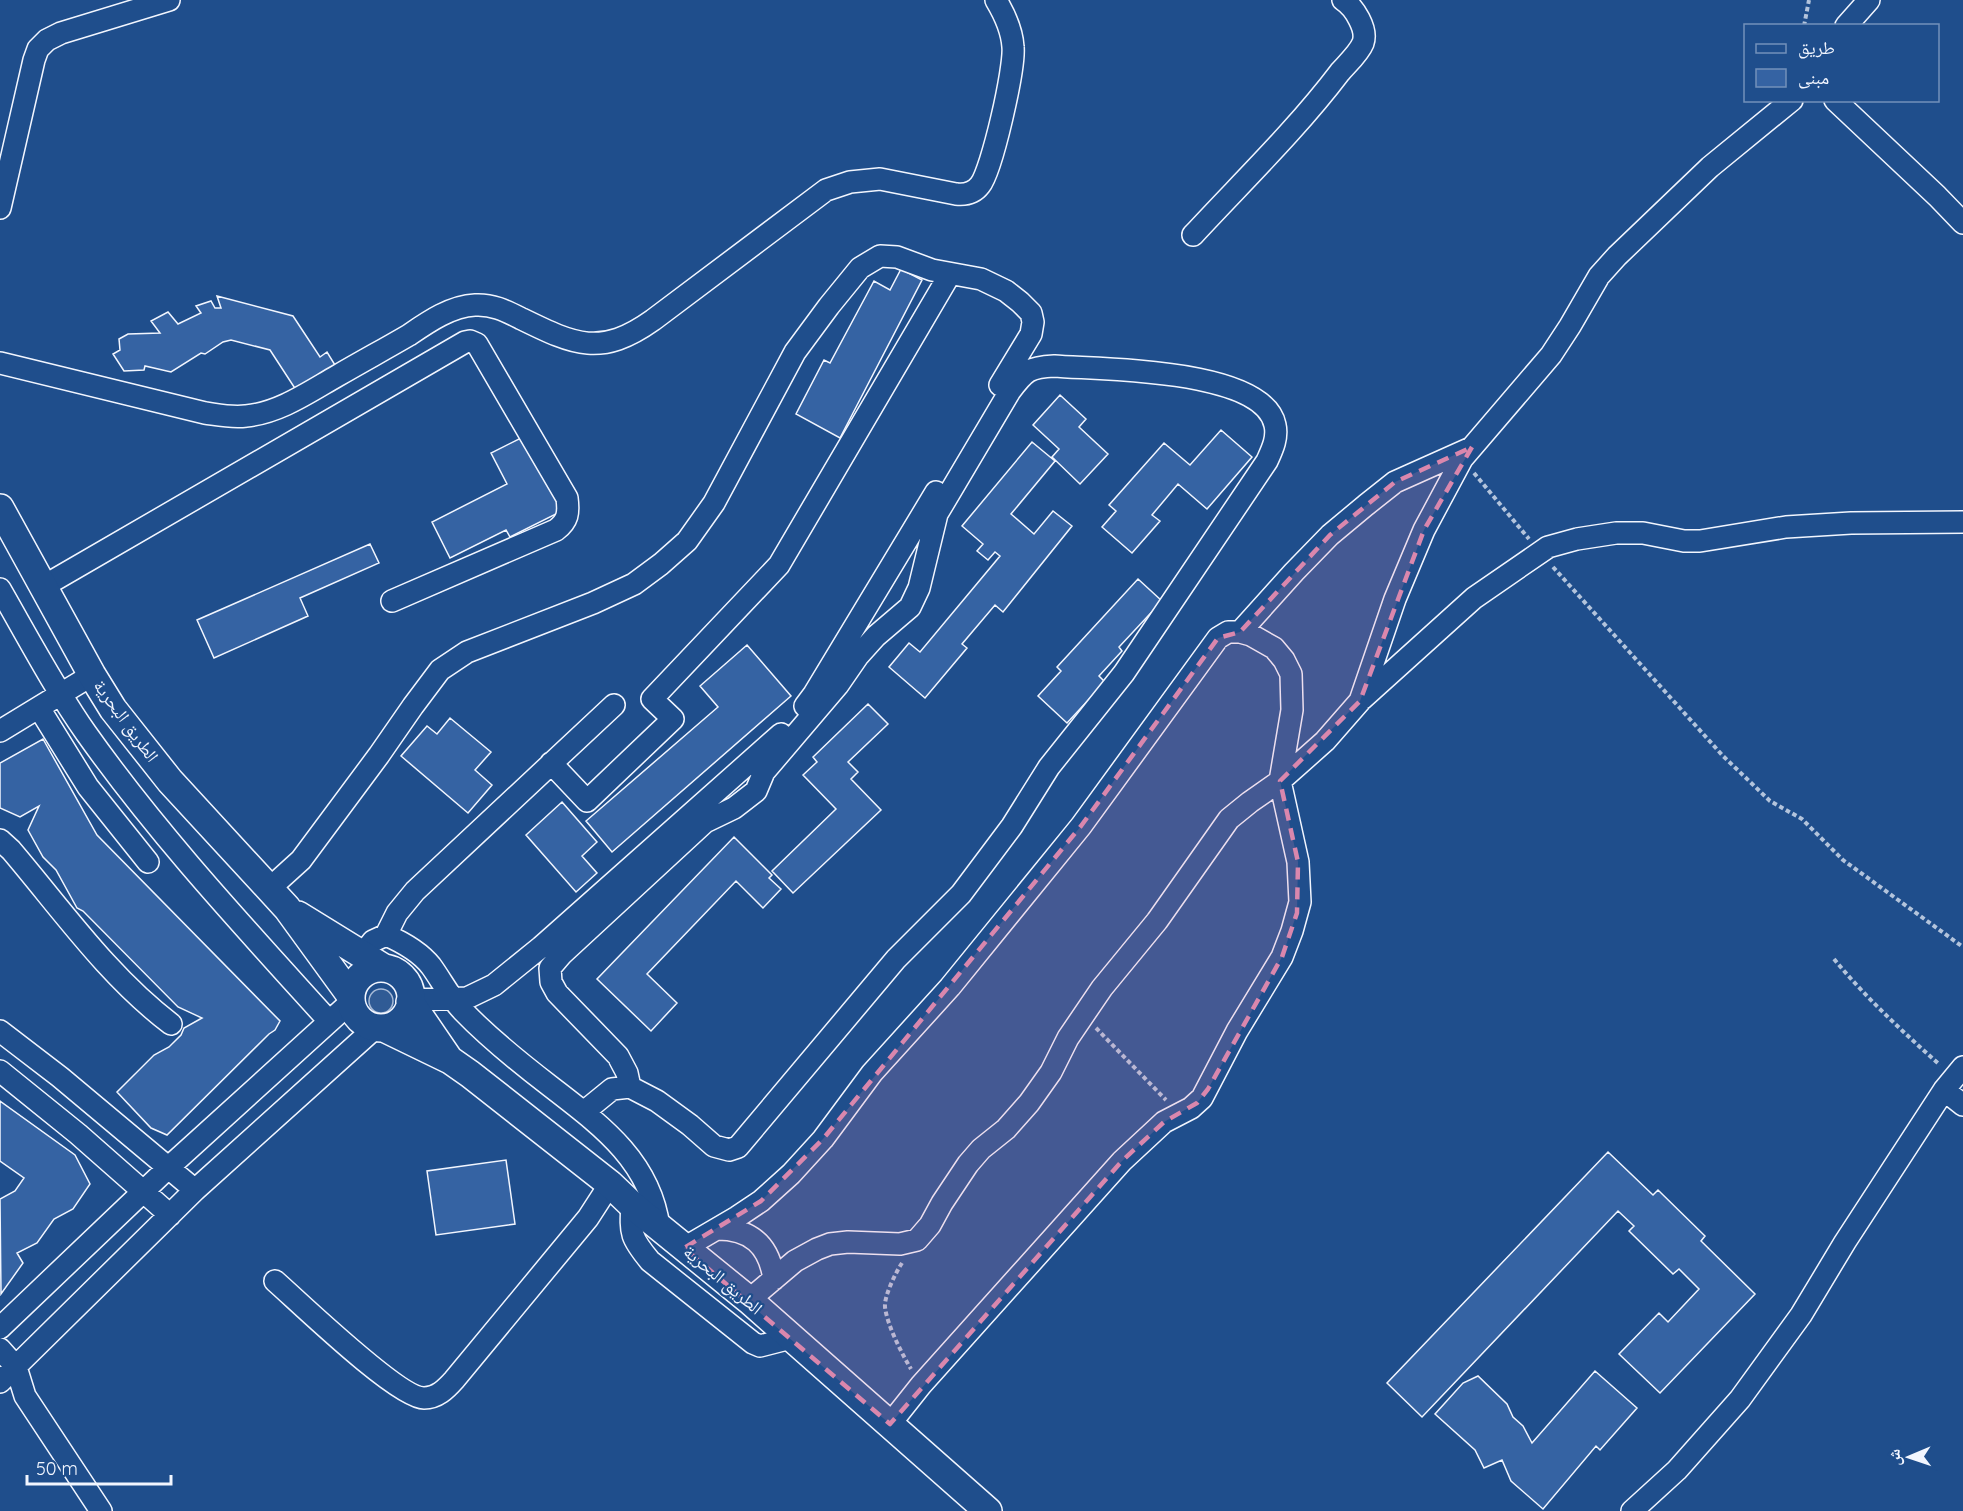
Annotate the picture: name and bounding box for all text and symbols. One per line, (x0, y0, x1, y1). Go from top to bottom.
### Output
legend (1744, 24, 1939, 102)
text: طريق (1798, 36, 1835, 59)
text: مبنى (1798, 66, 1829, 89)
street label: الطريق البحرية (89, 675, 164, 766)
street label: الطريق البحرية (679, 1240, 768, 1319)
north arrow (1879, 1427, 1939, 1487)
scale bar (27, 1448, 171, 1486)
text: ش (1884, 1449, 1904, 1466)
text: 50 m (36, 1457, 78, 1480)

